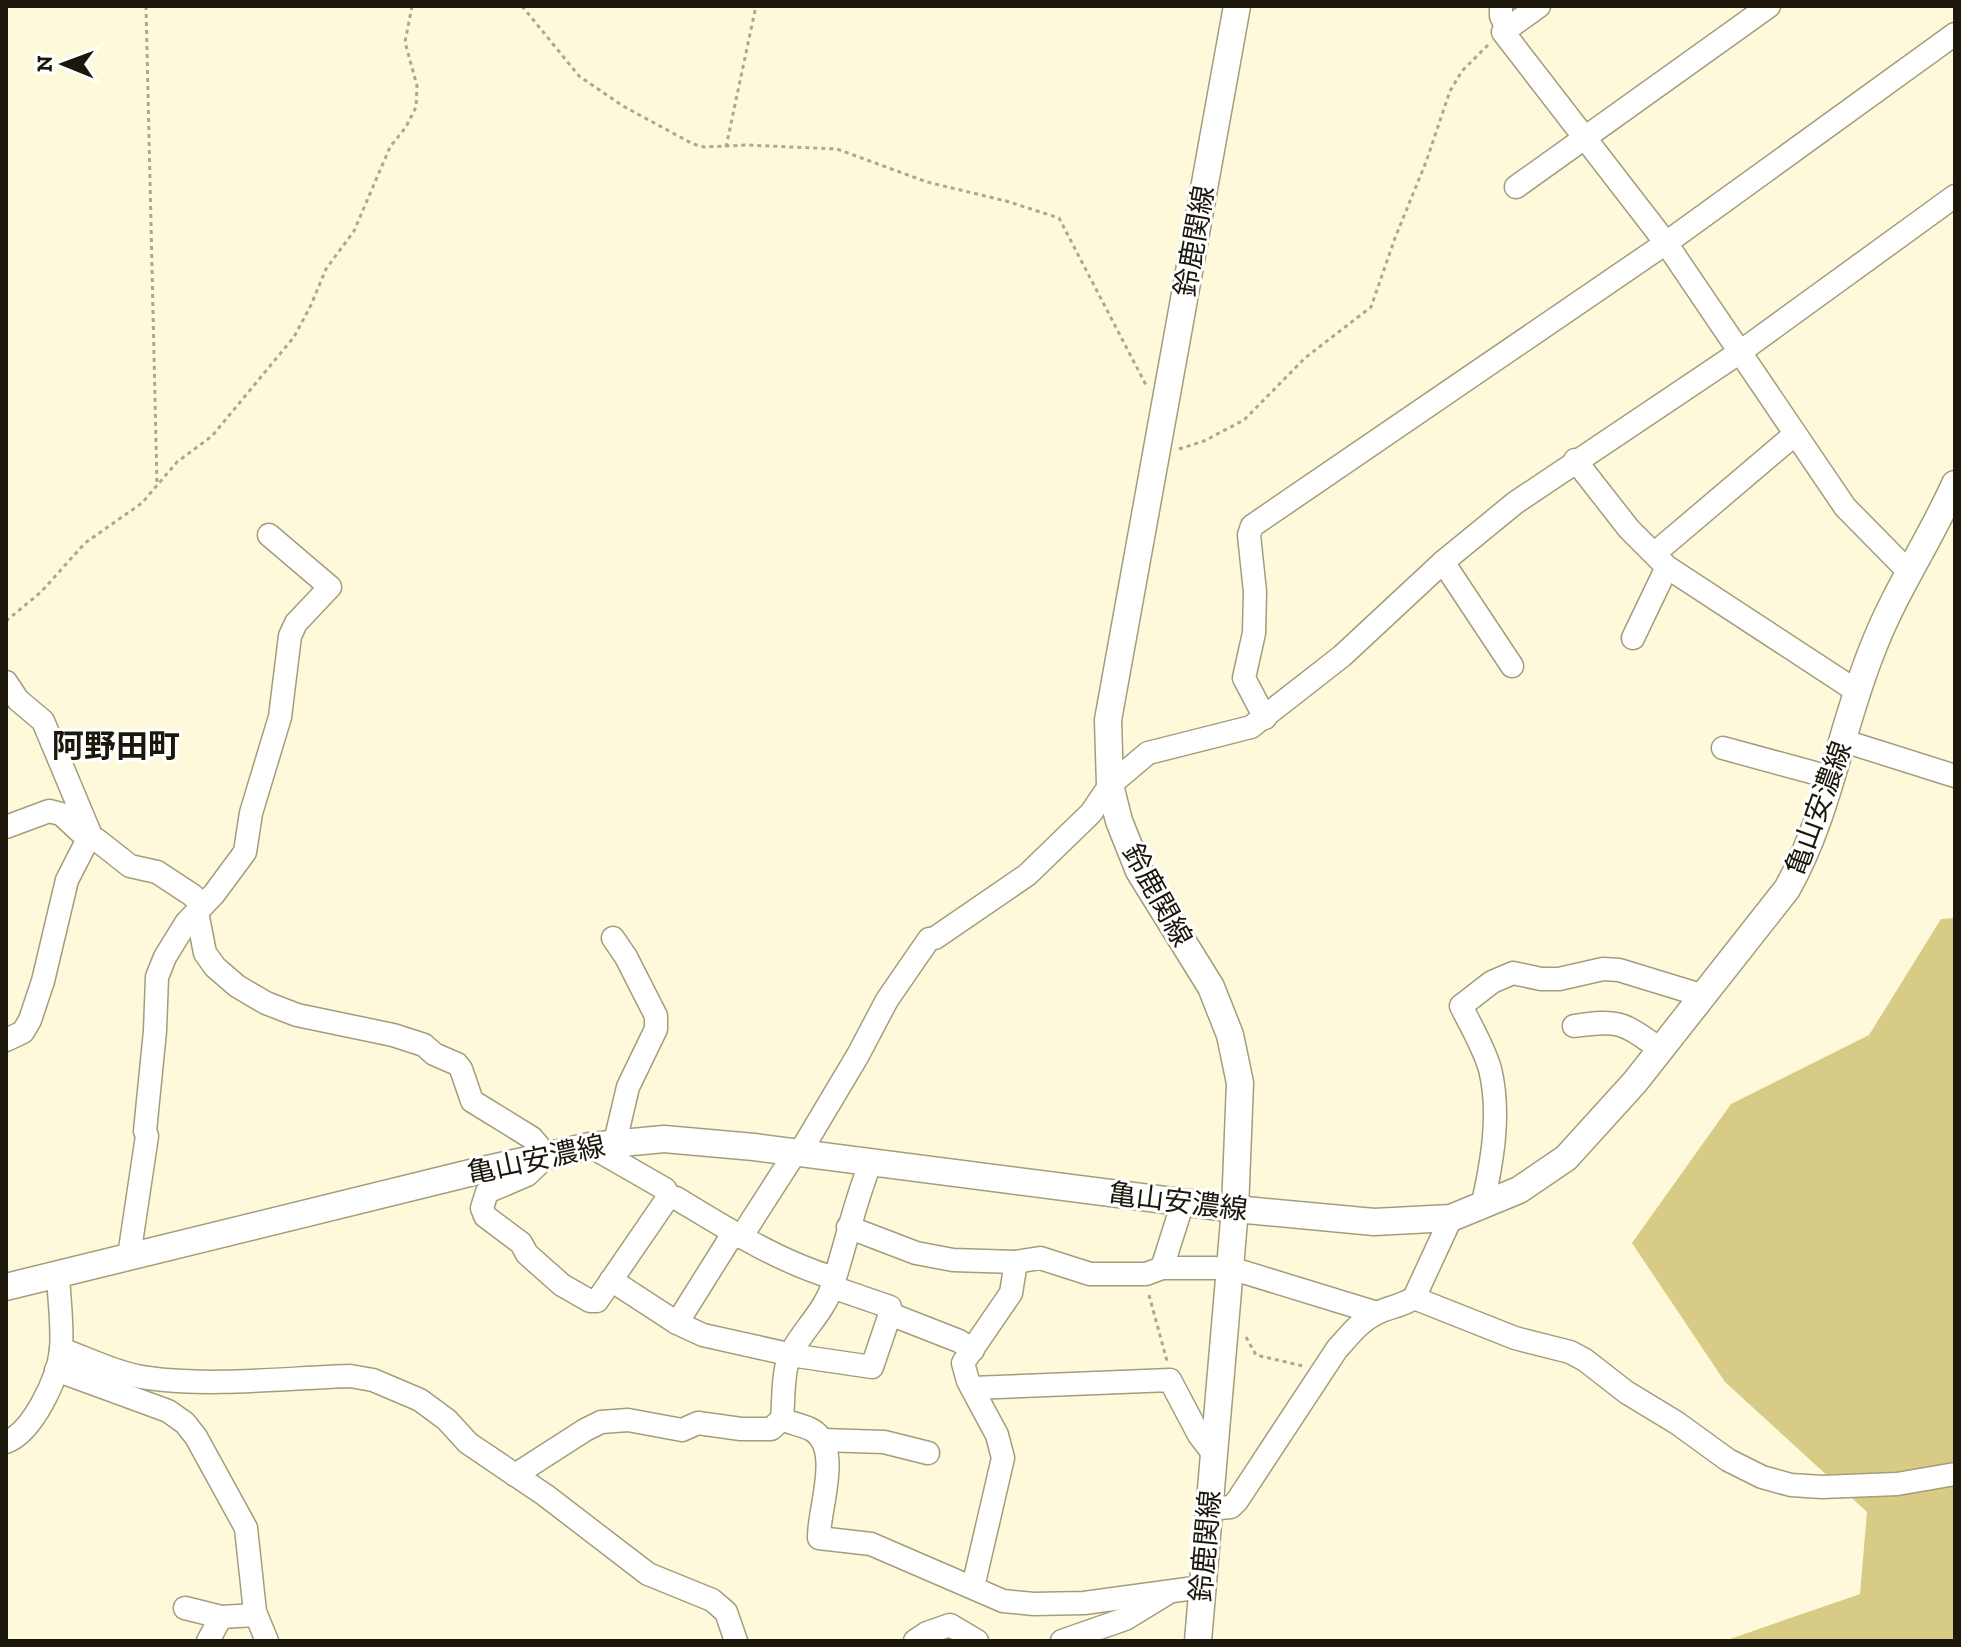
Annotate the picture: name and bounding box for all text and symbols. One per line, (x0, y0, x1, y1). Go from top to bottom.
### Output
north arrow (24, 24, 104, 104)
text: N (31, 55, 58, 72)
street label: 鈴鹿関線 (1169, 183, 1220, 299)
district label: 阿野田町 (52, 727, 180, 765)
street label: 亀山安濃線 (1779, 737, 1858, 880)
street label: 鈴鹿関線 (1116, 838, 1199, 952)
street label: 亀山安濃線 (464, 1129, 608, 1190)
street label: 亀山安濃線 (1106, 1177, 1249, 1226)
street label: 鈴鹿関線 (1184, 1489, 1227, 1603)

